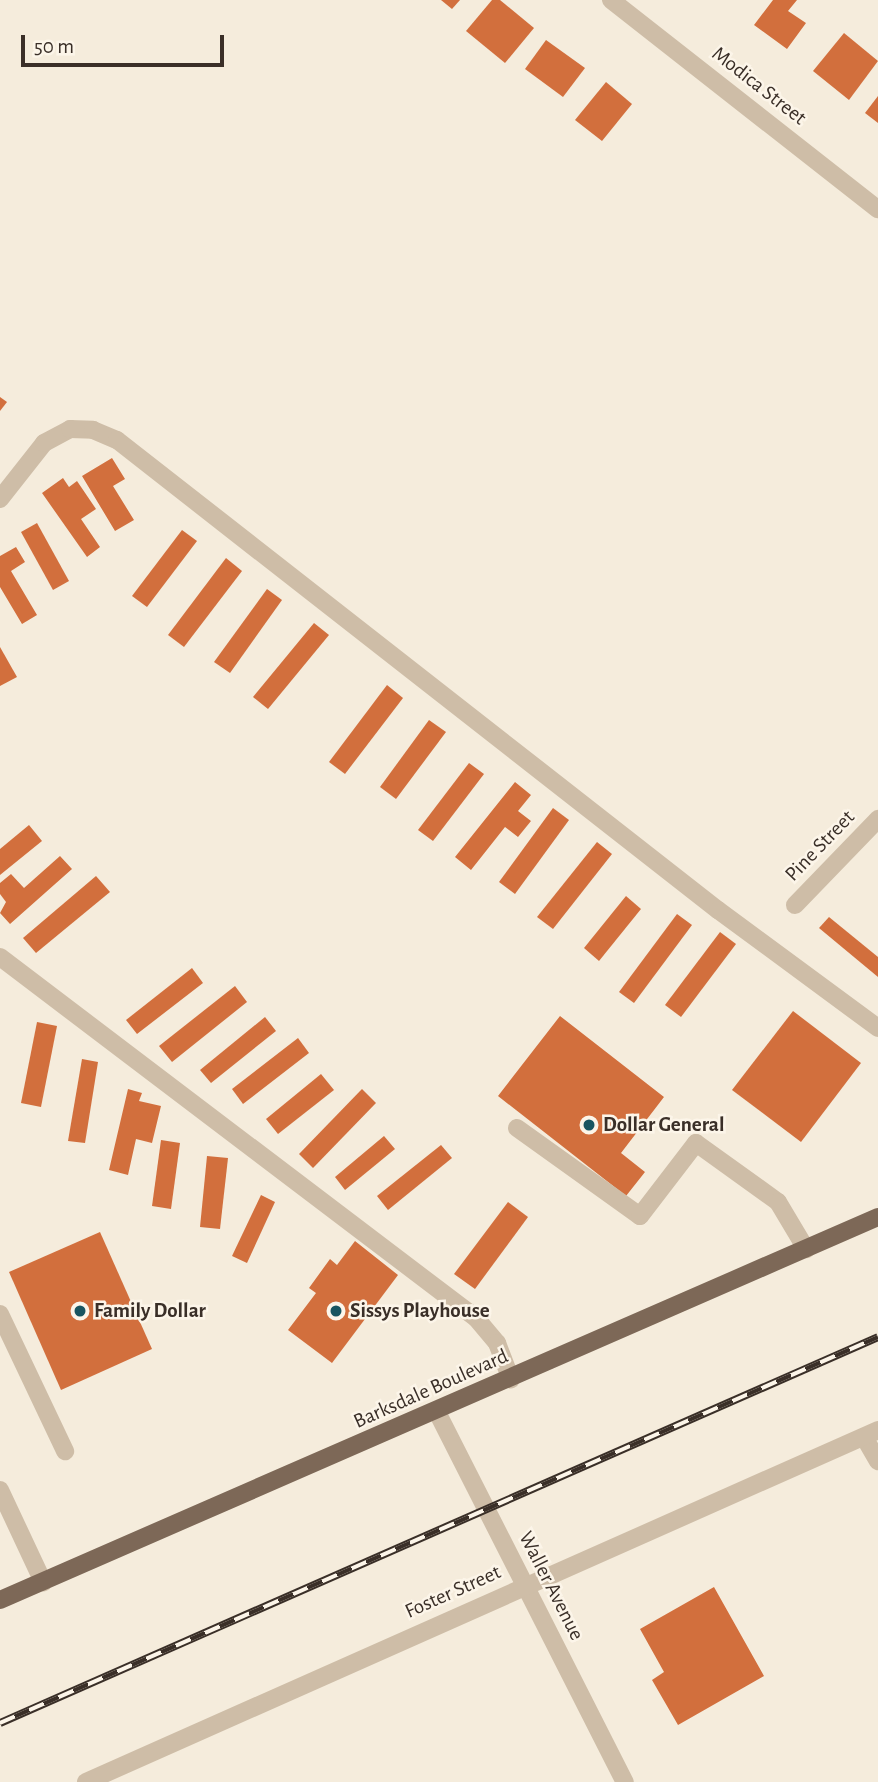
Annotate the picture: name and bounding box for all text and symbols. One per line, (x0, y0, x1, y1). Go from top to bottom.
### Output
scale bar (24, 21, 228, 65)
text: 50 m (34, 36, 74, 57)
street label: Modica Street (707, 41, 811, 131)
street label: Pine Street (780, 805, 860, 887)
place label: Dollar General (603, 1112, 724, 1138)
marker: Dollar General (581, 1117, 597, 1133)
place label: Family Dollar (94, 1298, 206, 1324)
place label: Sissys Playhouse (350, 1298, 490, 1324)
marker: Family Dollar (72, 1303, 88, 1319)
marker: Sissys Playhouse (328, 1303, 344, 1319)
street label: Barksdale Boulevard (350, 1344, 512, 1434)
street label: Waller Avenue (513, 1527, 589, 1645)
street label: Foster Street (401, 1560, 505, 1624)

